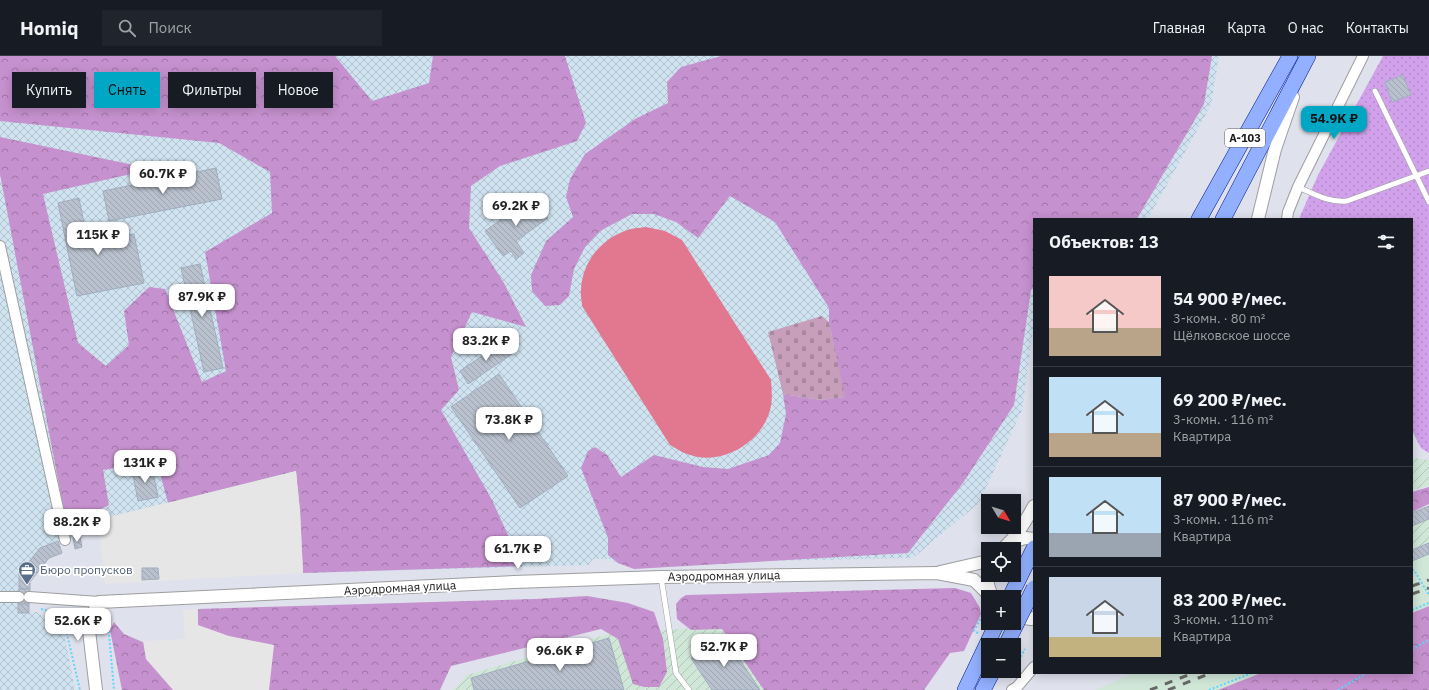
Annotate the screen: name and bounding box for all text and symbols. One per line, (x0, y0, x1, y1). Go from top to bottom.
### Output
search box (102, 10, 382, 46)
text: Homiq (20, 16, 78, 40)
icon: search (116, 17, 138, 39)
text: Поиск (148, 18, 192, 37)
text: Главная (1153, 19, 1205, 37)
text: Карта (1227, 19, 1266, 37)
text: О нас (1288, 19, 1324, 37)
text: Контакты (1346, 19, 1409, 37)
chip: Купить (12, 72, 86, 108)
chip: Снять (94, 72, 160, 108)
chip: Фильтры (168, 72, 256, 108)
chip: Новое (264, 72, 333, 108)
pin: 54.9K ₽ (1297, 106, 1371, 140)
text: 54.9K ₽ (1310, 110, 1358, 127)
road number: А-103 (1225, 129, 1265, 147)
pin: 60.7K ₽ (126, 161, 200, 195)
text: 60.7K ₽ (139, 165, 187, 182)
pin: 69.2K ₽ (479, 193, 553, 227)
text: 69.2K ₽ (492, 197, 540, 214)
pin: 115K ₽ (65, 222, 131, 256)
text: 115K ₽ (76, 226, 120, 243)
text: Объектов: 13 (1049, 231, 1159, 253)
icon: filters (1375, 231, 1397, 253)
pin: 87.9K ₽ (165, 284, 239, 318)
text: 87.9K ₽ (178, 288, 226, 305)
text: 54 900 ₽/мес. (1173, 288, 1287, 310)
icon: home (1081, 292, 1129, 340)
text: 3-комн. · 80 m² (1173, 310, 1265, 327)
text: Щёлковское шоссе (1173, 327, 1290, 344)
pin: 83.2K ₽ (449, 328, 523, 362)
text: 83.2K ₽ (462, 332, 510, 349)
text: 69 200 ₽/мес. (1173, 389, 1287, 411)
icon: home (1081, 393, 1129, 441)
pin: 73.8K ₽ (472, 407, 546, 441)
text: 73.8K ₽ (485, 411, 533, 428)
text: 3-комн. · 116 m² (1173, 411, 1273, 428)
text: Квартира (1173, 428, 1231, 445)
pin: 131K ₽ (112, 450, 178, 484)
text: 131K ₽ (123, 454, 167, 471)
text: 87 900 ₽/мес. (1173, 489, 1287, 511)
icon: home (1081, 493, 1129, 541)
north arrow (981, 494, 1021, 534)
map controls (981, 494, 1021, 678)
pin: 88.2K ₽ (40, 509, 114, 543)
text: 3-комн. · 116 m² (1173, 511, 1273, 528)
text: 88.2K ₽ (53, 513, 101, 530)
text: Квартира (1173, 528, 1231, 545)
pin: 61.7K ₽ (481, 536, 555, 570)
text: 61.7K ₽ (494, 540, 542, 557)
button: locate (981, 542, 1021, 582)
office icon: Бюро пропусков (17, 560, 37, 585)
place label: Бюро пропусков (40, 562, 133, 577)
street label: Аэродромная улица (668, 567, 781, 584)
street label: Аэродромная улица (343, 577, 457, 598)
text: 83 200 ₽/мес. (1173, 589, 1287, 611)
button: + (981, 590, 1021, 630)
icon: home (1081, 593, 1129, 641)
pin: 52.6K ₽ (41, 608, 115, 642)
text: 3-комн. · 110 m² (1173, 611, 1273, 628)
text: 52.6K ₽ (54, 612, 102, 629)
text: Квартира (1173, 628, 1231, 645)
pin: 52.7K ₽ (687, 634, 761, 668)
pin: 96.6K ₽ (523, 638, 597, 672)
text: 52.7K ₽ (700, 638, 748, 655)
button: − (981, 638, 1021, 678)
text: 96.6K ₽ (536, 642, 584, 659)

